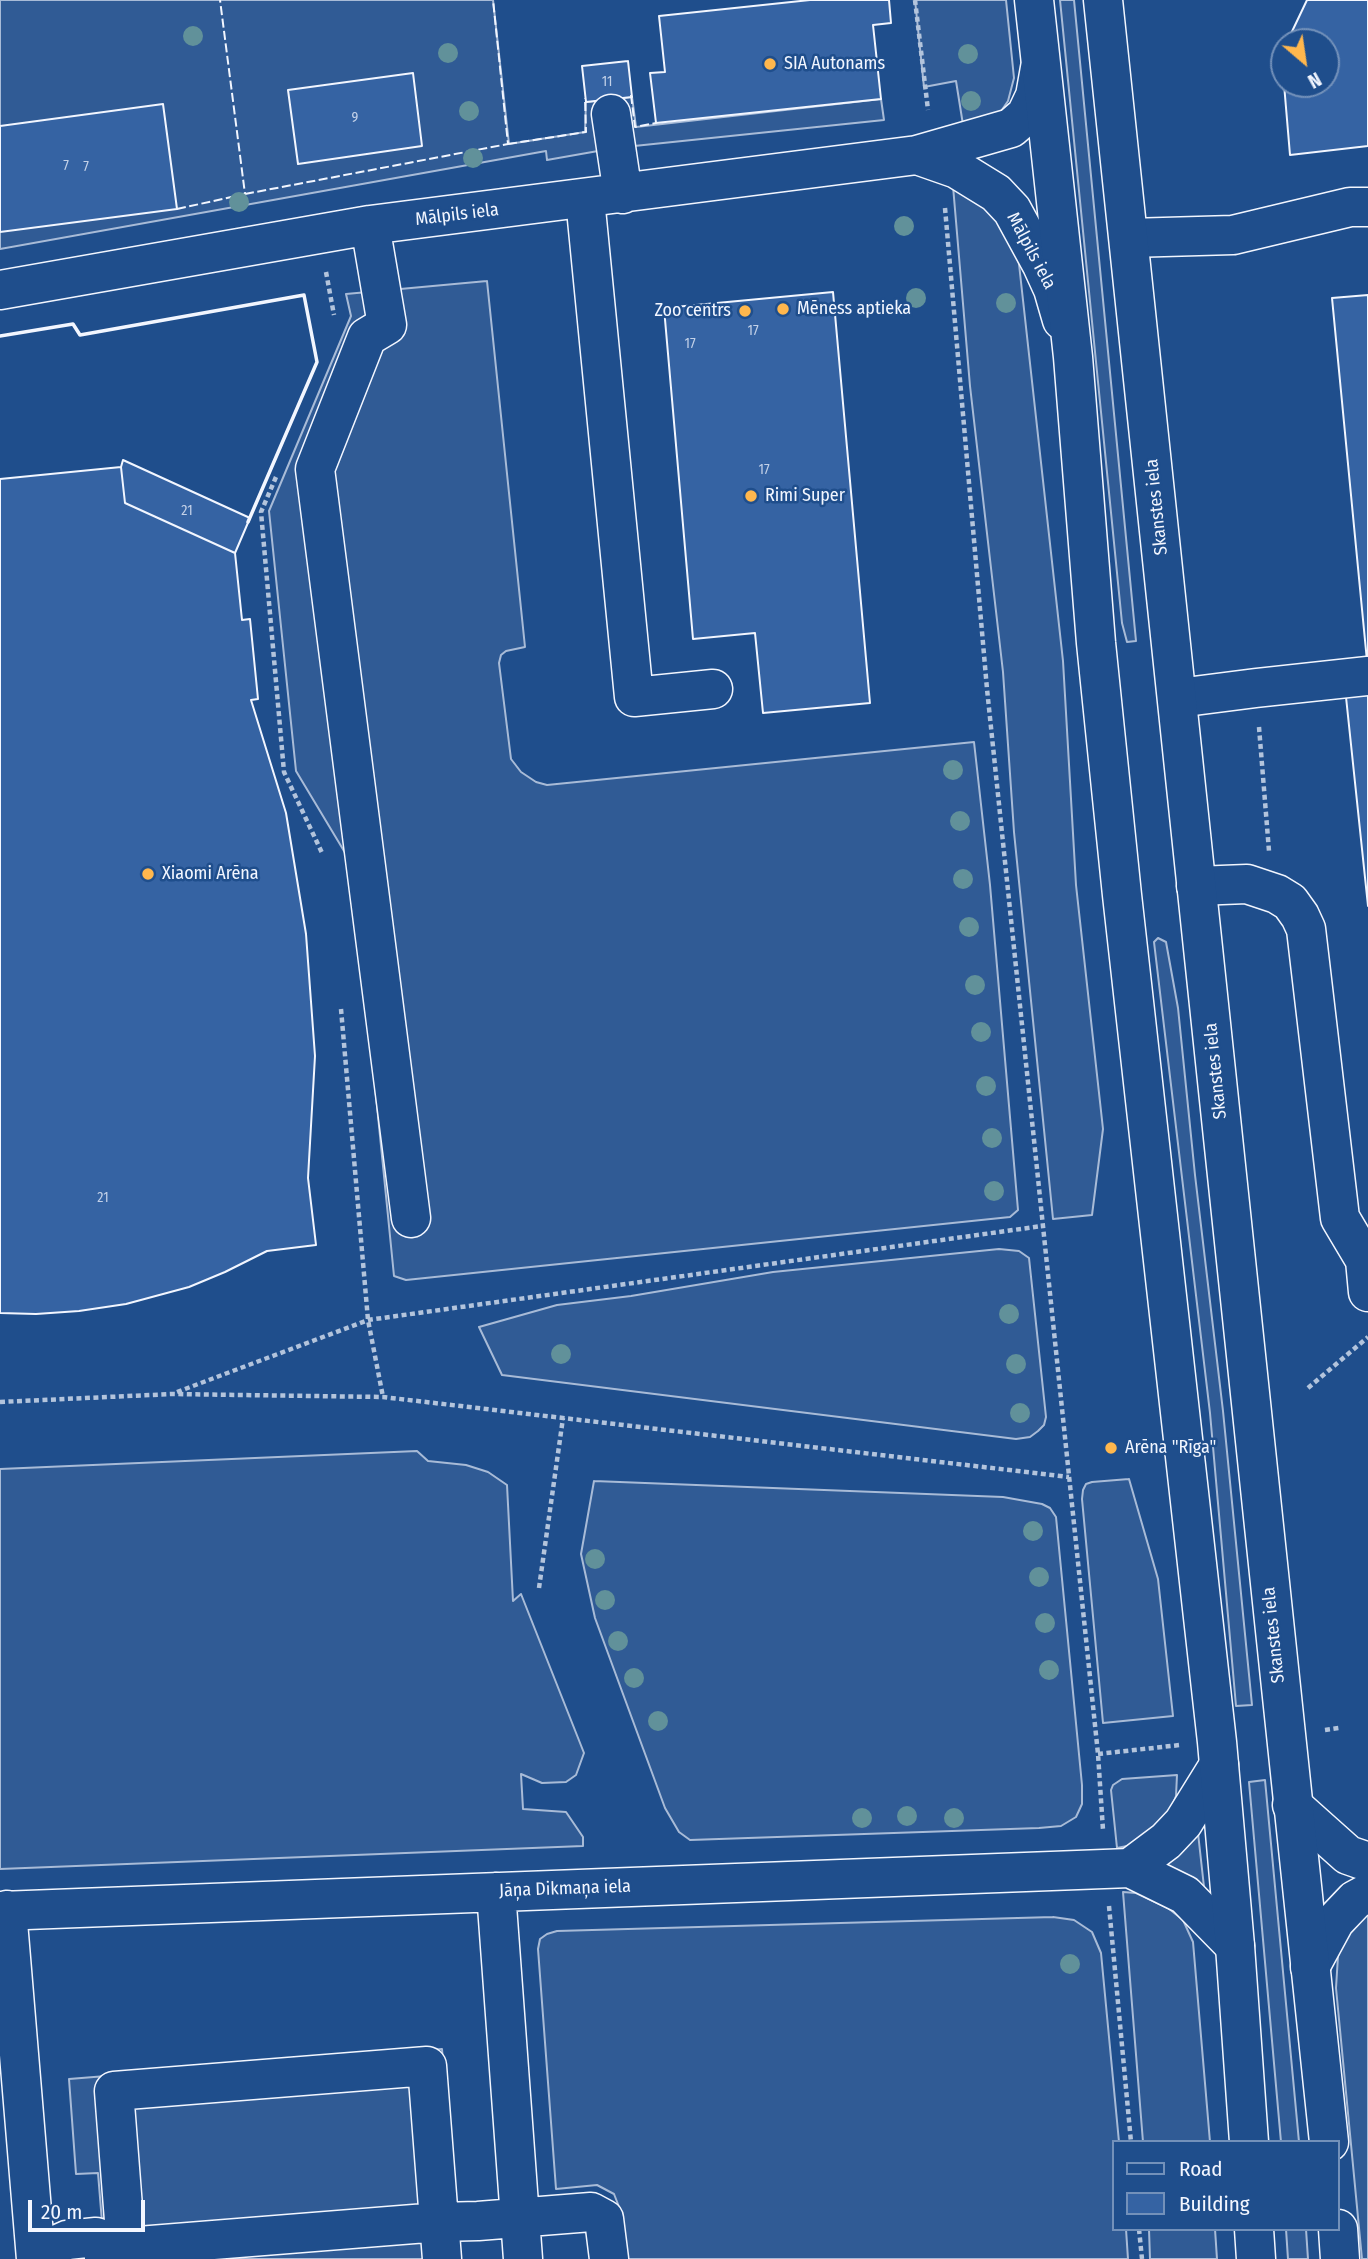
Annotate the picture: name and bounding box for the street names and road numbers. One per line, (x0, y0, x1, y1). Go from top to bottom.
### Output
street label: Mālpils iela (414, 199, 500, 231)
street label: Mālpils iela (1002, 209, 1060, 293)
street label: Skanstes iela (1141, 458, 1173, 556)
street label: Skanstes iela (1200, 1022, 1232, 1120)
street label: Skanstes iela (1258, 1586, 1290, 1684)
street label: Jāņa Dikmaņa iela (499, 1876, 631, 1902)

